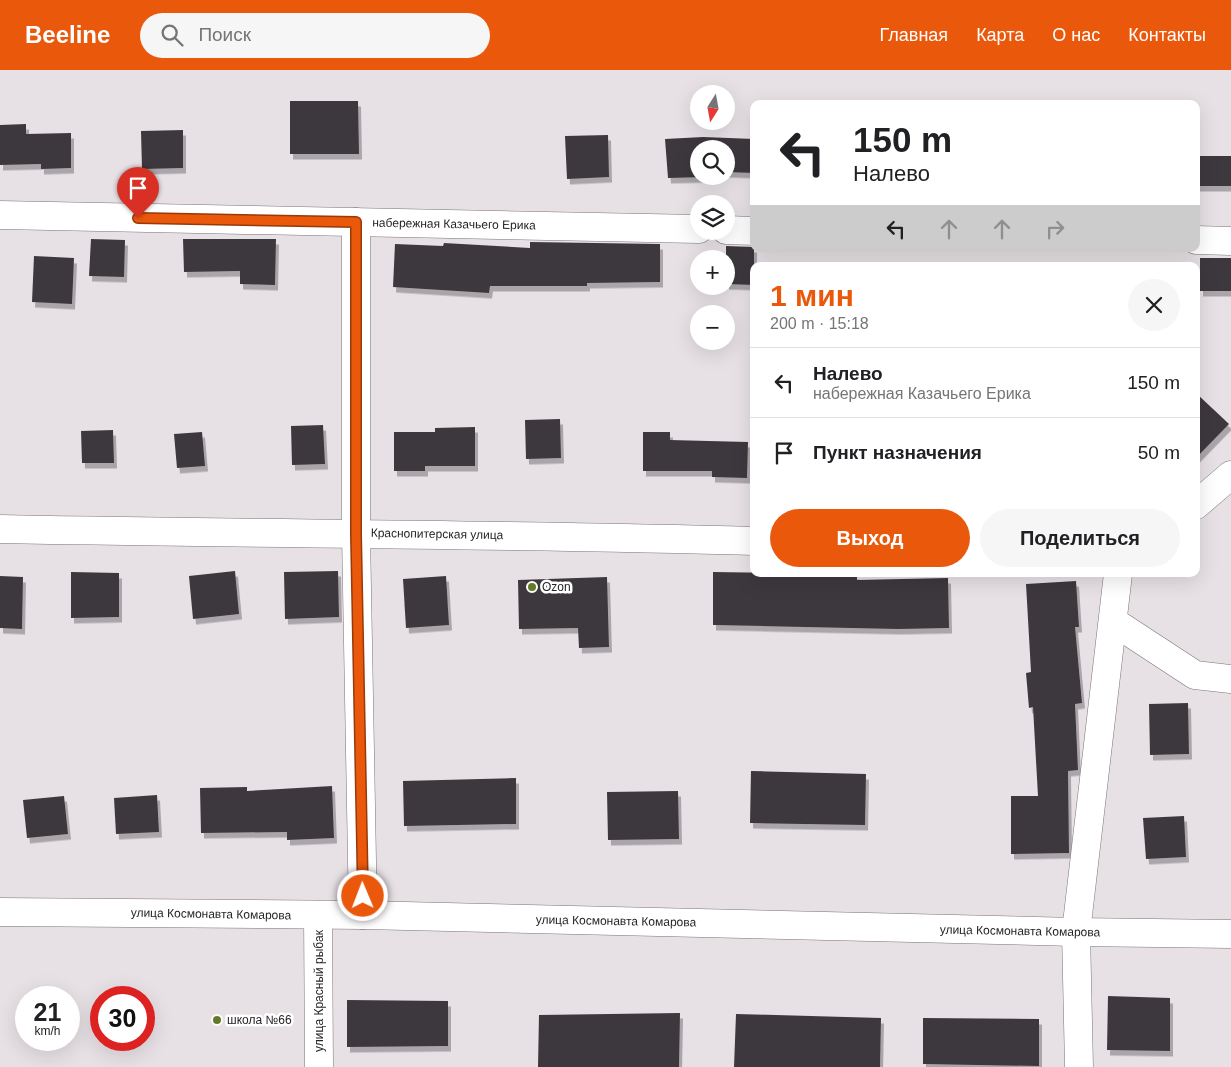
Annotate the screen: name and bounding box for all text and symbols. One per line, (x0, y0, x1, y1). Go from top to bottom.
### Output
search box (140, 13, 490, 58)
text: Beeline (25, 21, 110, 48)
icon: search (158, 21, 186, 49)
text: Поиск (198, 24, 251, 45)
text: Главная (880, 25, 948, 45)
text: Карта (976, 25, 1024, 45)
text: О нас (1052, 25, 1100, 45)
text: Контакты (1128, 25, 1206, 45)
north arrow (690, 85, 735, 130)
map controls (690, 85, 735, 350)
icon: left (770, 120, 835, 185)
text: 150 m (853, 120, 952, 159)
button: search (690, 140, 735, 185)
text: Налево (853, 161, 930, 186)
pin (117, 167, 159, 218)
icon: arrive (124, 174, 152, 202)
button: layers (690, 195, 735, 240)
icon: left (882, 215, 910, 243)
icon: ahead (935, 215, 963, 243)
icon: ahead (988, 215, 1016, 243)
icon: right (1041, 215, 1069, 243)
street label: набережная Казачьего Ерика (372, 216, 536, 232)
button: + (690, 250, 735, 295)
text: 1 мин (770, 279, 854, 312)
button: close (1128, 279, 1180, 331)
button: − (690, 305, 735, 350)
text: 200 m · 15:18 (770, 315, 869, 332)
text: Налево (813, 363, 883, 384)
icon: left (770, 369, 798, 397)
text: 150 m (1127, 372, 1180, 393)
text: набережная Казачьего Ерика (813, 385, 1031, 402)
icon: arrive (770, 439, 798, 467)
text: Пункт назначения (813, 442, 982, 463)
text: 50 m (1138, 442, 1180, 463)
button: Выход (770, 509, 970, 567)
button: Поделиться (980, 509, 1180, 567)
street label: Краснопитерская улица (371, 526, 504, 542)
place label: Ozon (542, 580, 571, 594)
marker: Ozon (526, 581, 538, 593)
position arrow (336, 869, 388, 921)
street label: улица Космонавта Комарова (131, 906, 292, 922)
street label: улица Космонавта Комарова (536, 913, 697, 929)
street label: улица Космонавта Комарова (940, 923, 1101, 939)
street label: улица Красный рыбак (312, 929, 326, 1052)
speed limit sign: 30 (90, 986, 155, 1051)
text: 21 (34, 998, 61, 1026)
place label: школа №66 (227, 1013, 292, 1027)
marker: школа №66 (211, 1014, 223, 1026)
text: km/h (34, 1024, 61, 1038)

